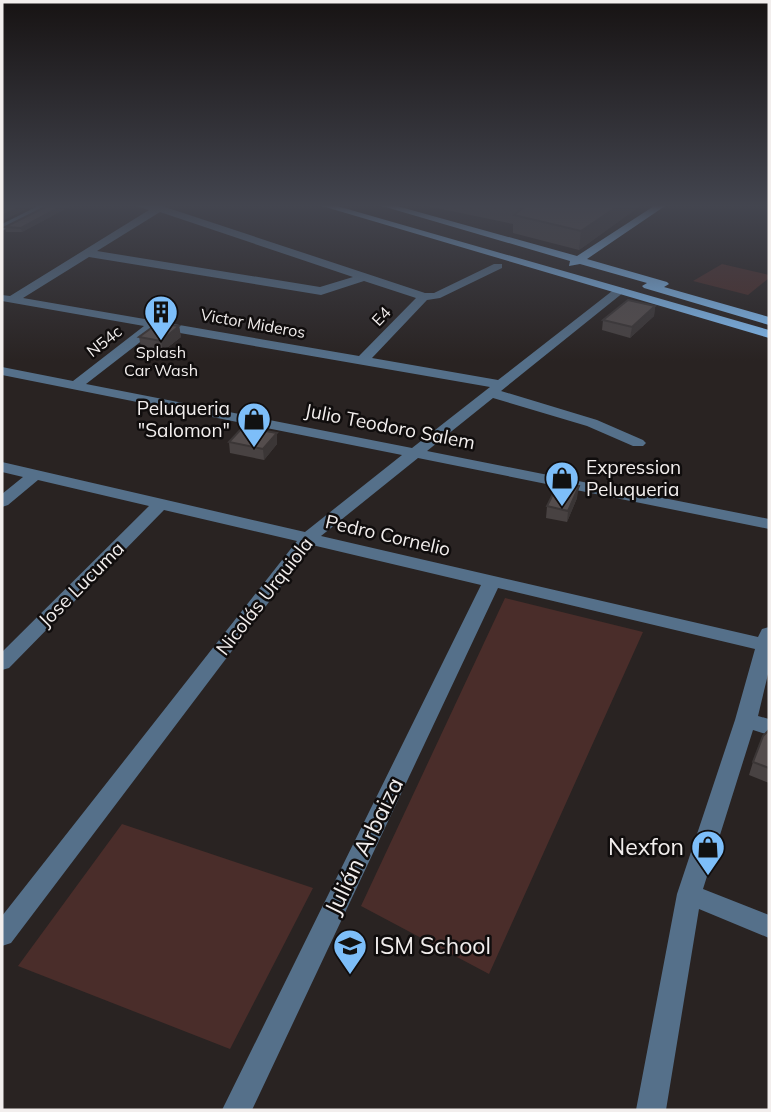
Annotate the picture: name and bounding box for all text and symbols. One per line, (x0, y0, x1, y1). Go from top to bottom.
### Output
building icon: Splash Car Wash (142, 293, 180, 342)
street label: E4 (367, 302, 395, 330)
street label: Victor Mideros (199, 304, 307, 342)
street label: N54c (82, 321, 126, 361)
place label: Splash Car Wash (124, 342, 198, 380)
place label: Peluqueria "Salomon" (137, 396, 230, 442)
street label: Julio Teodoro Salem (303, 398, 477, 454)
shop icon: Peluqueria "Salomon" (235, 400, 273, 449)
place label: Expression Peluqueria (586, 455, 681, 501)
shop icon: Expression Peluqueria (543, 459, 581, 508)
street label: Pedro Cornelio (323, 509, 453, 561)
street label: Nicolás Urquiola (210, 532, 318, 660)
street label: Jose Lucuma (33, 536, 129, 632)
street label: Julián Arbaiza (318, 772, 409, 919)
shop icon: Nexfon (689, 828, 727, 877)
place label: Nexfon (608, 832, 684, 861)
school or university icon: ISM School (331, 927, 369, 976)
place label: ISM School (374, 931, 491, 960)

